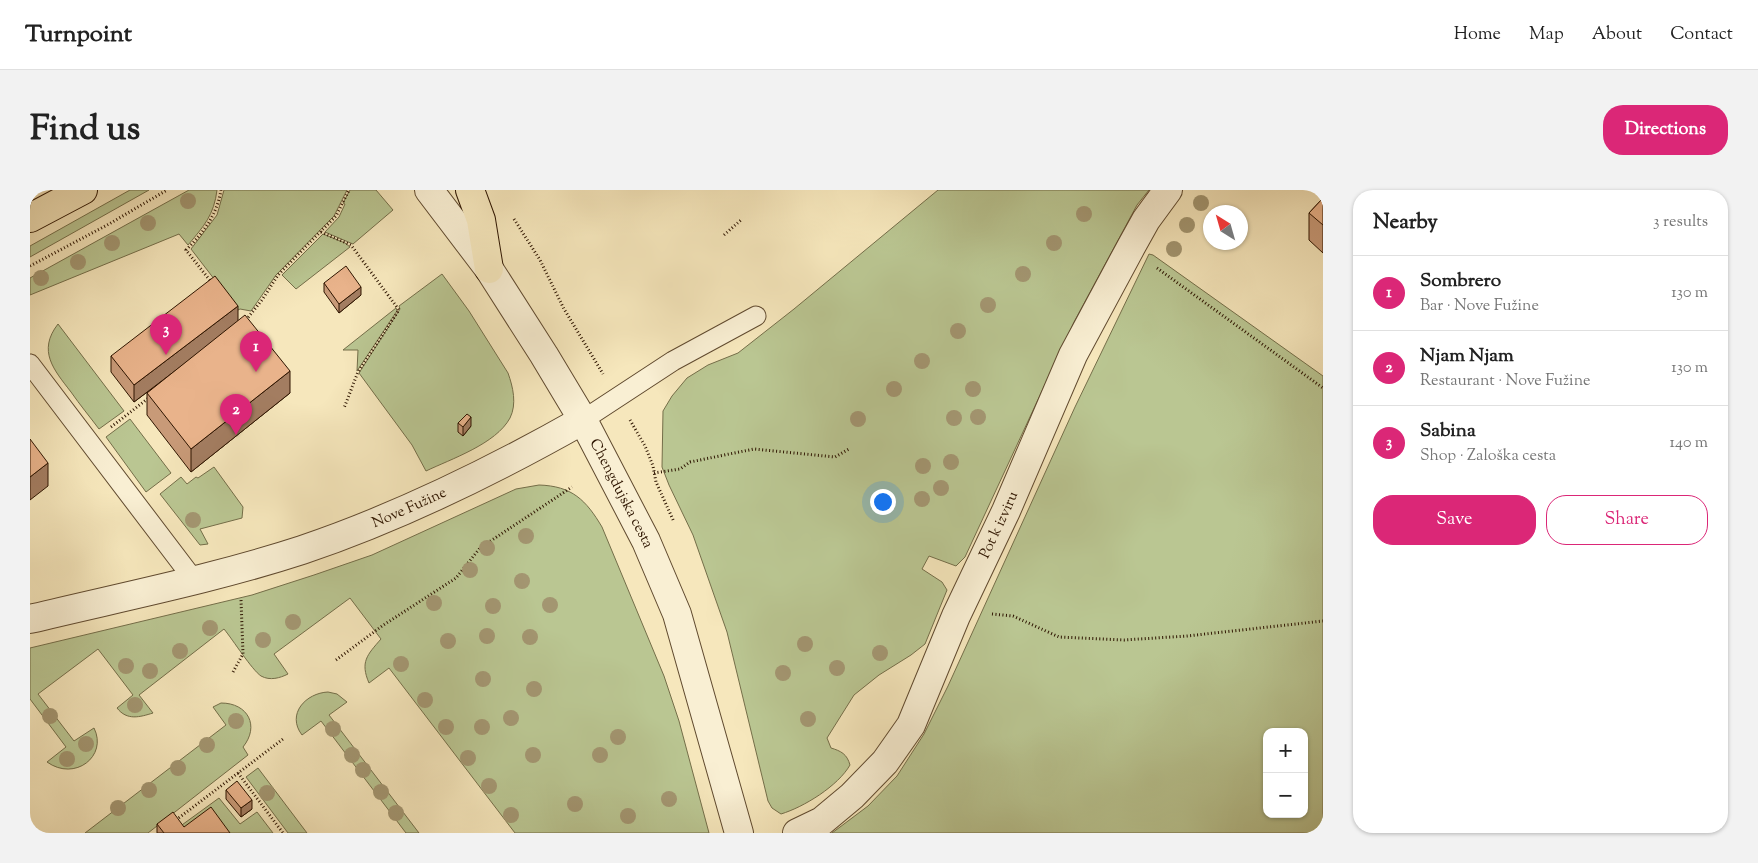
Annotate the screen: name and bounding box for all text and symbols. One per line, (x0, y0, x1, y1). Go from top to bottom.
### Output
text: Turnpoint (25, 18, 132, 52)
text: Home (1454, 22, 1501, 48)
text: Map (1529, 22, 1564, 48)
text: About (1592, 22, 1642, 48)
text: Contact (1670, 22, 1733, 48)
text: Find us (30, 105, 140, 156)
button: Directions (1603, 105, 1728, 155)
north arrow (1203, 205, 1248, 250)
text: Nearby (1373, 208, 1438, 238)
text: 3 results (1653, 211, 1708, 234)
text: Sombrero (1420, 268, 1501, 295)
text: 1 (1386, 282, 1392, 305)
text: 130 m (1671, 282, 1708, 305)
text: Bar · Nove Fužine (1420, 295, 1539, 318)
pin: 3 (150, 314, 182, 355)
pin: 1 (240, 331, 272, 372)
text: Njam Njam (1420, 343, 1514, 370)
text: 2 (1385, 357, 1393, 380)
text: 130 m (1671, 357, 1708, 380)
text: Restaurant · Nove Fužine (1420, 370, 1590, 393)
pin: 2 (220, 394, 252, 435)
text: Sabina (1420, 418, 1476, 445)
text: 3 (1386, 432, 1392, 455)
text: 140 m (1670, 432, 1708, 455)
street label: Chengdujska cesta (584, 435, 658, 552)
text: Shop · Zaloška cesta (1420, 445, 1556, 468)
street label: Nove Fužine (369, 482, 450, 533)
street label: Pot k izviru (974, 488, 1024, 562)
your location (870, 489, 896, 515)
button: Save (1373, 495, 1536, 545)
button: Share (1546, 495, 1708, 545)
map controls (1263, 728, 1308, 818)
button: + (1263, 728, 1308, 773)
button: − (1263, 773, 1308, 818)

